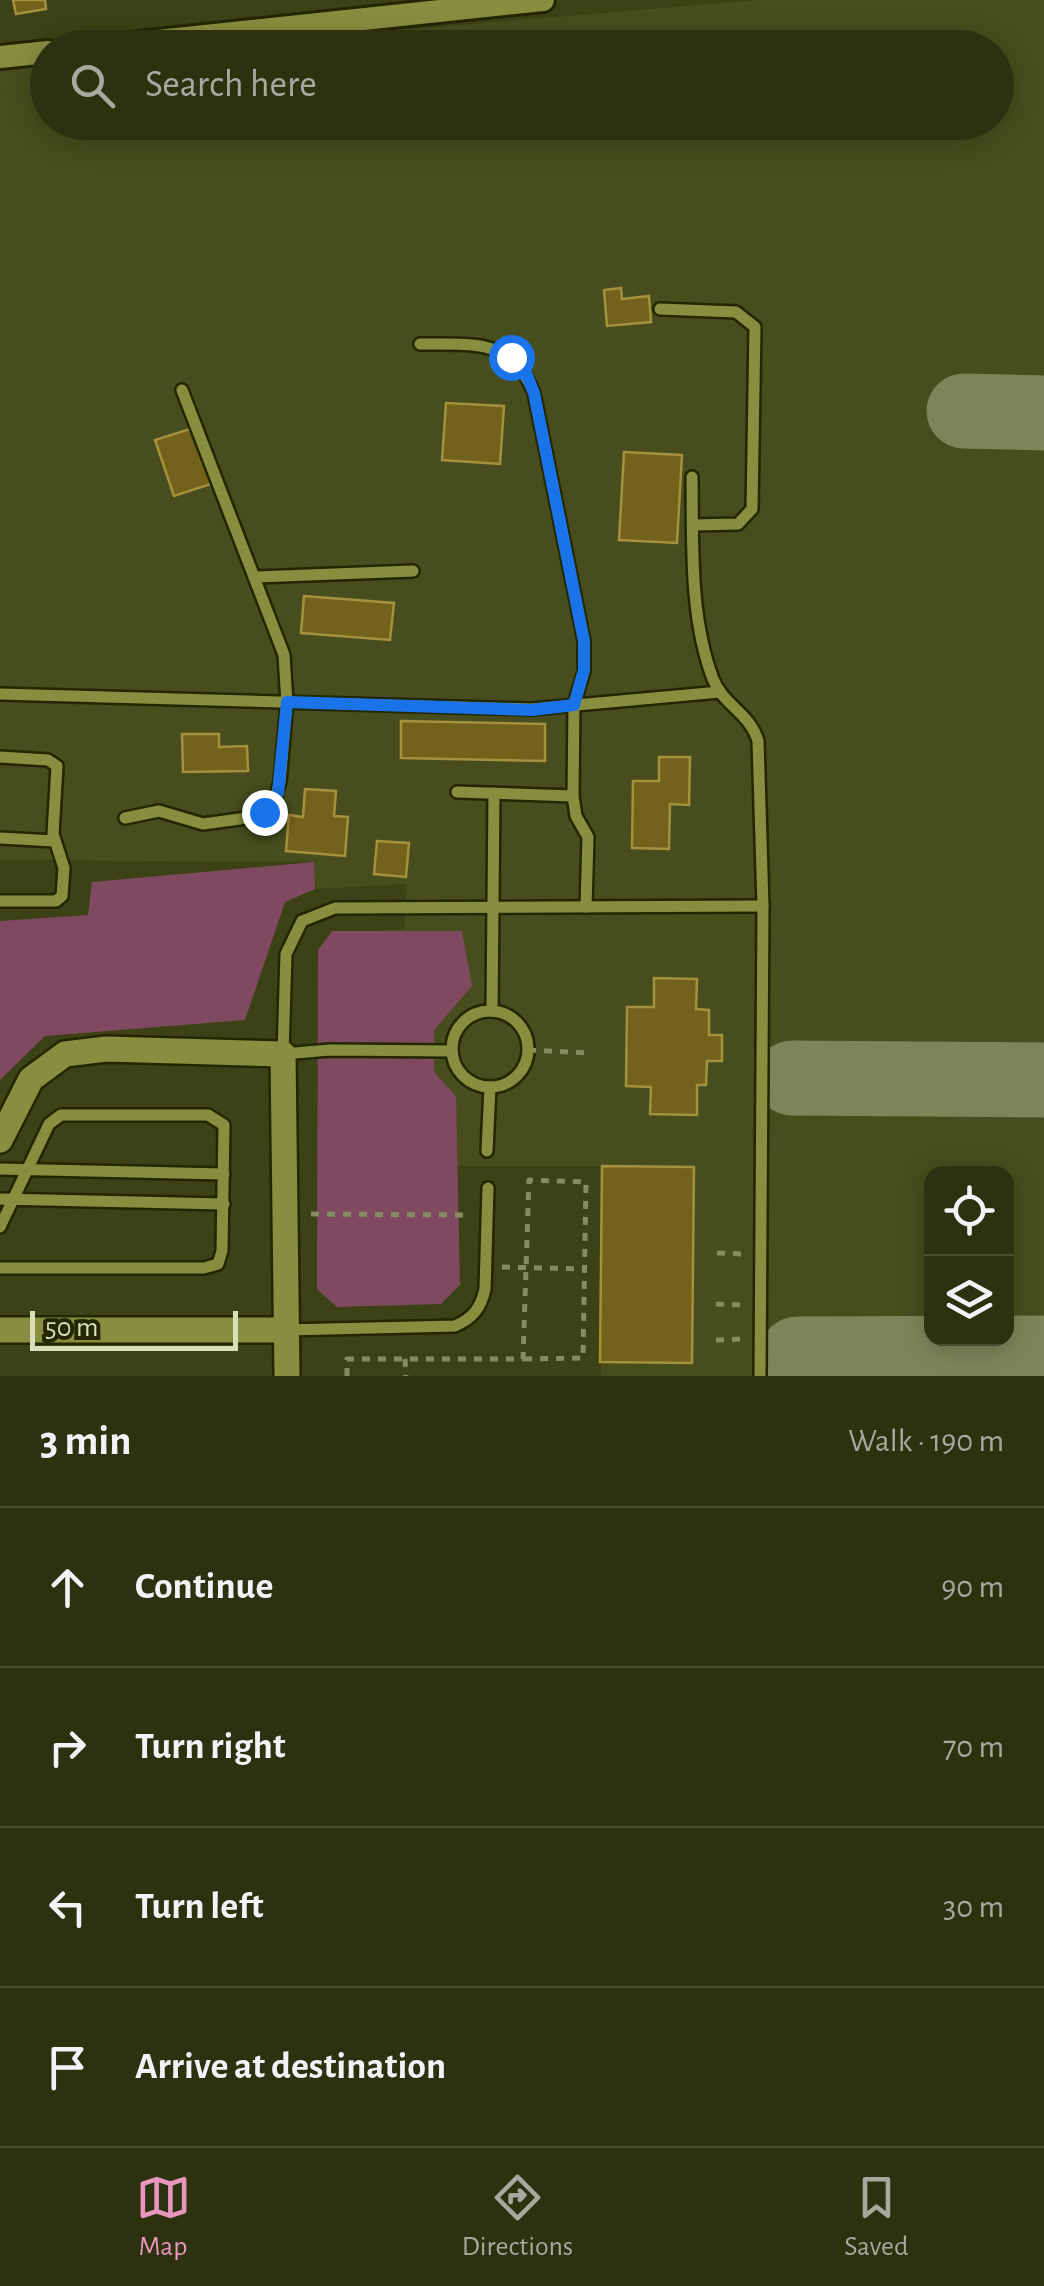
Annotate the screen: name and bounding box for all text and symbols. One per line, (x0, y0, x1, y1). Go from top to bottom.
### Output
search box (30, 30, 1014, 140)
icon: search (65, 58, 120, 113)
text: Search here (145, 66, 317, 104)
route start (489, 335, 535, 381)
route end (242, 790, 288, 836)
map controls (924, 1166, 1014, 1346)
button: locate (924, 1166, 1014, 1256)
button: layers (924, 1256, 1014, 1346)
scale bar (30, 1306, 238, 1350)
text: 50 m (45, 1314, 99, 1342)
text: 3 min (40, 1420, 132, 1462)
text: Walk · 190 m (848, 1425, 1004, 1457)
icon: ahead (40, 1560, 95, 1615)
text: Continue (135, 1568, 273, 1606)
text: 90 m (941, 1571, 1004, 1603)
icon: right (40, 1720, 95, 1775)
text: Turn right (135, 1728, 285, 1766)
text: 70 m (943, 1731, 1004, 1763)
icon: left (40, 1880, 95, 1935)
text: Turn left (135, 1888, 263, 1926)
text: 30 m (943, 1891, 1004, 1923)
icon: arrive (40, 2040, 95, 2095)
text: Arrive at destination (135, 2048, 446, 2086)
tab: Map (136, 2170, 191, 2264)
tab: Directions (462, 2170, 573, 2264)
tab: Saved (844, 2170, 908, 2264)

